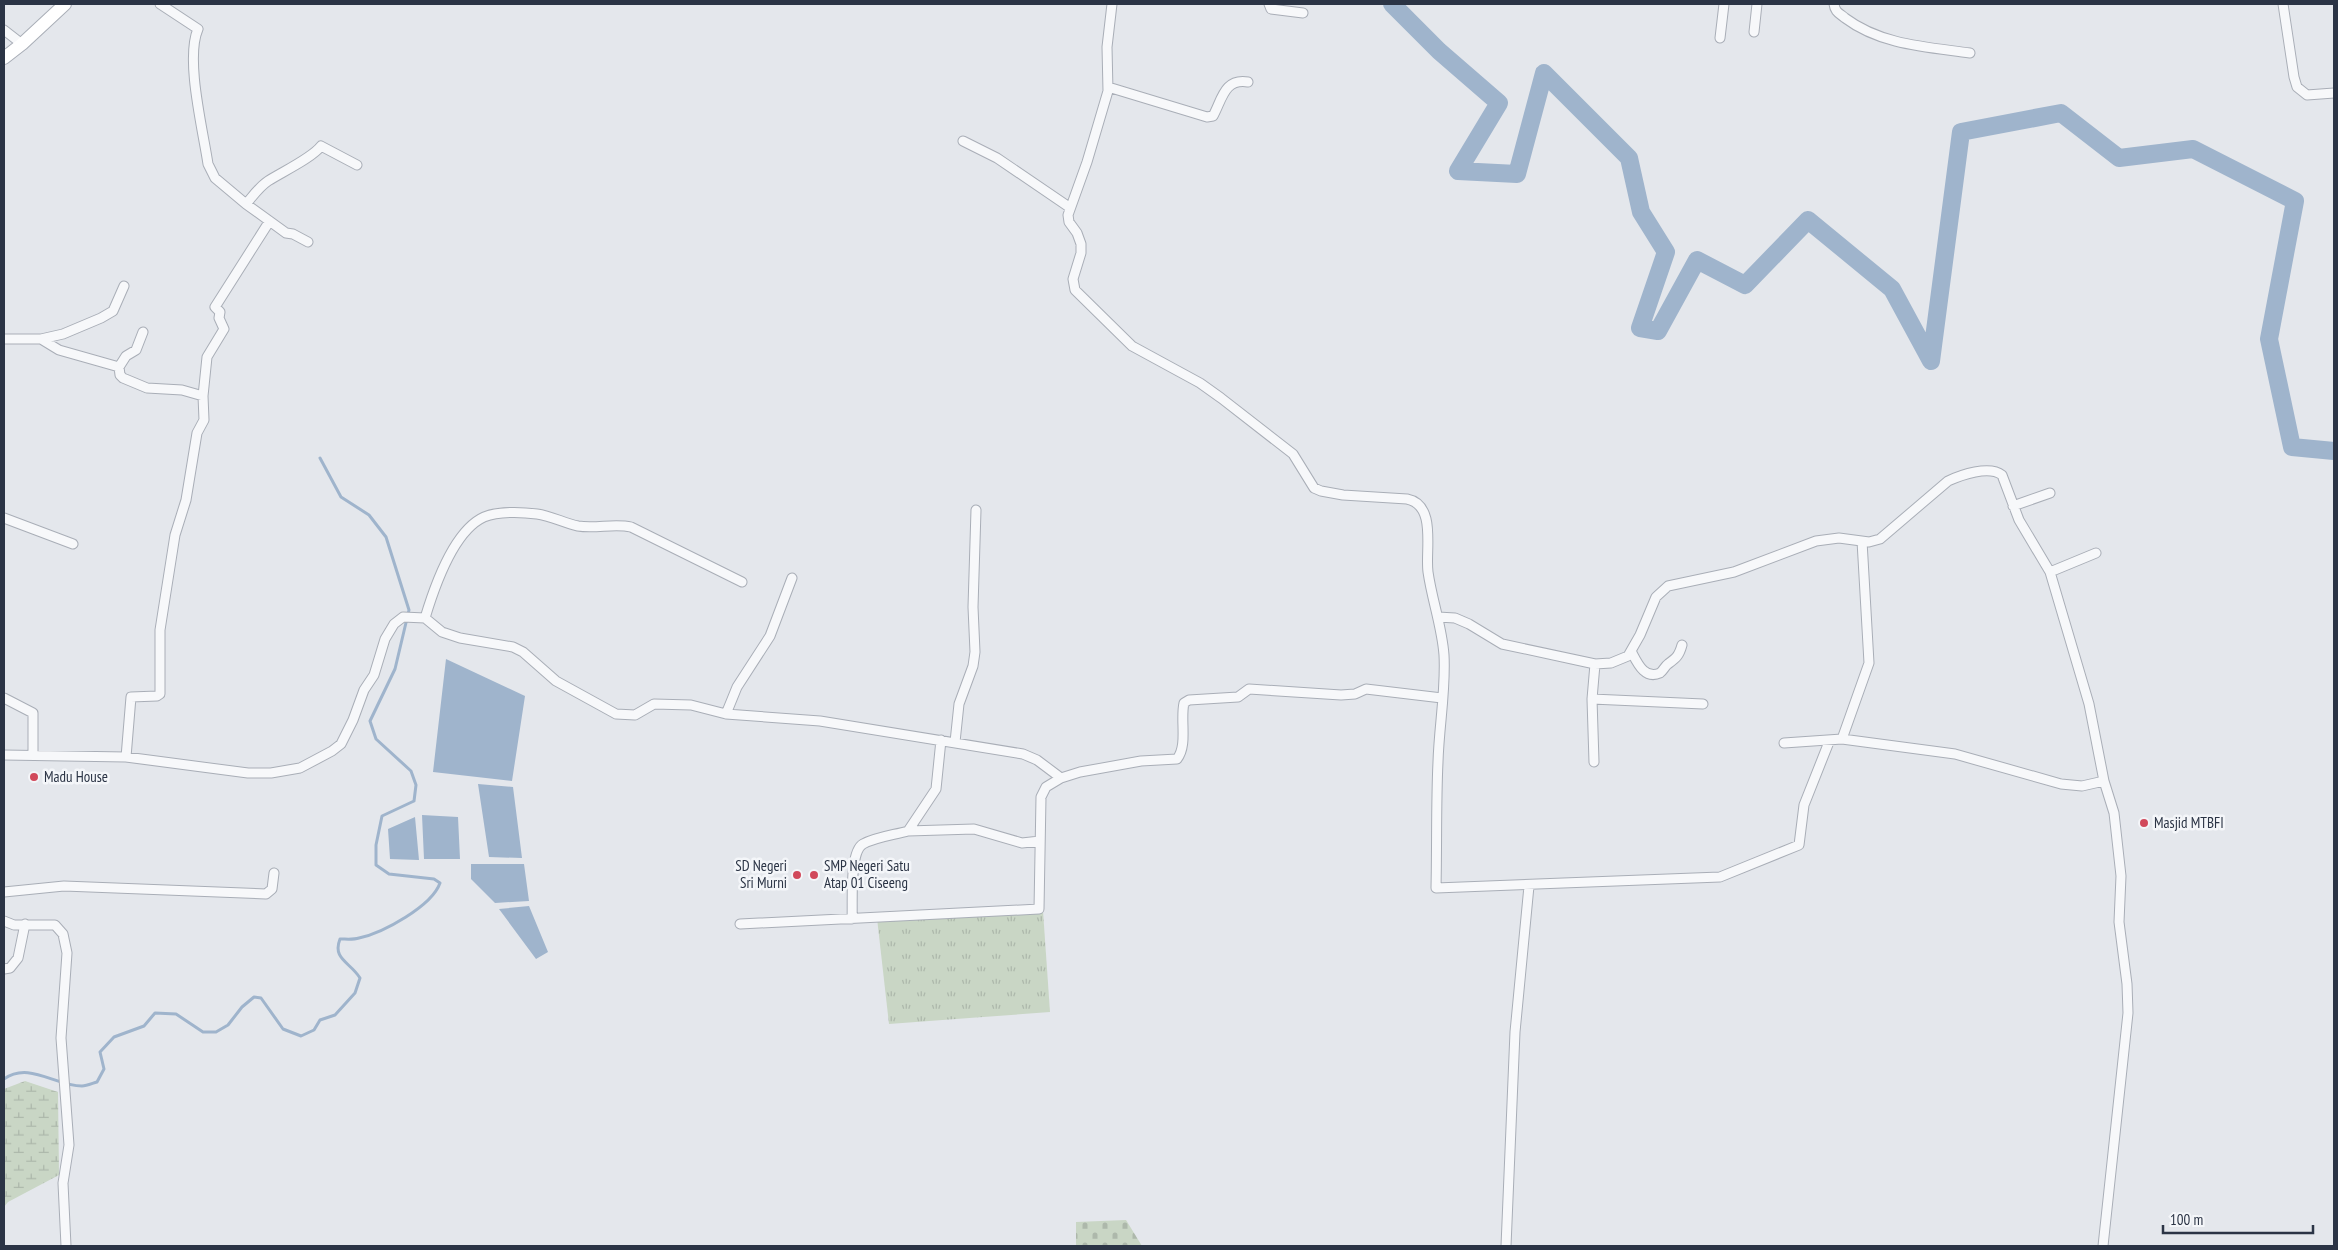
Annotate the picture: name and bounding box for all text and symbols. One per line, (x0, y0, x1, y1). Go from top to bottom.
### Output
place label: Madu House (44, 767, 108, 786)
marker: Madu House (28, 771, 40, 783)
place label: Masjid MTBFI (2154, 813, 2224, 832)
marker: Masjid MTBFI (2138, 817, 2150, 829)
place label: SD Negeri Sri Murni (735, 856, 787, 892)
place label: SMP Negeri Satu Atap 01 Ciseeng (824, 856, 910, 892)
marker: SD Negeri Sri Murni (791, 869, 803, 881)
marker: SMP Negeri Satu Atap 01 Ciseeng (808, 869, 820, 881)
scale bar (2163, 1202, 2313, 1234)
text: 100 m (2170, 1210, 2203, 1229)

